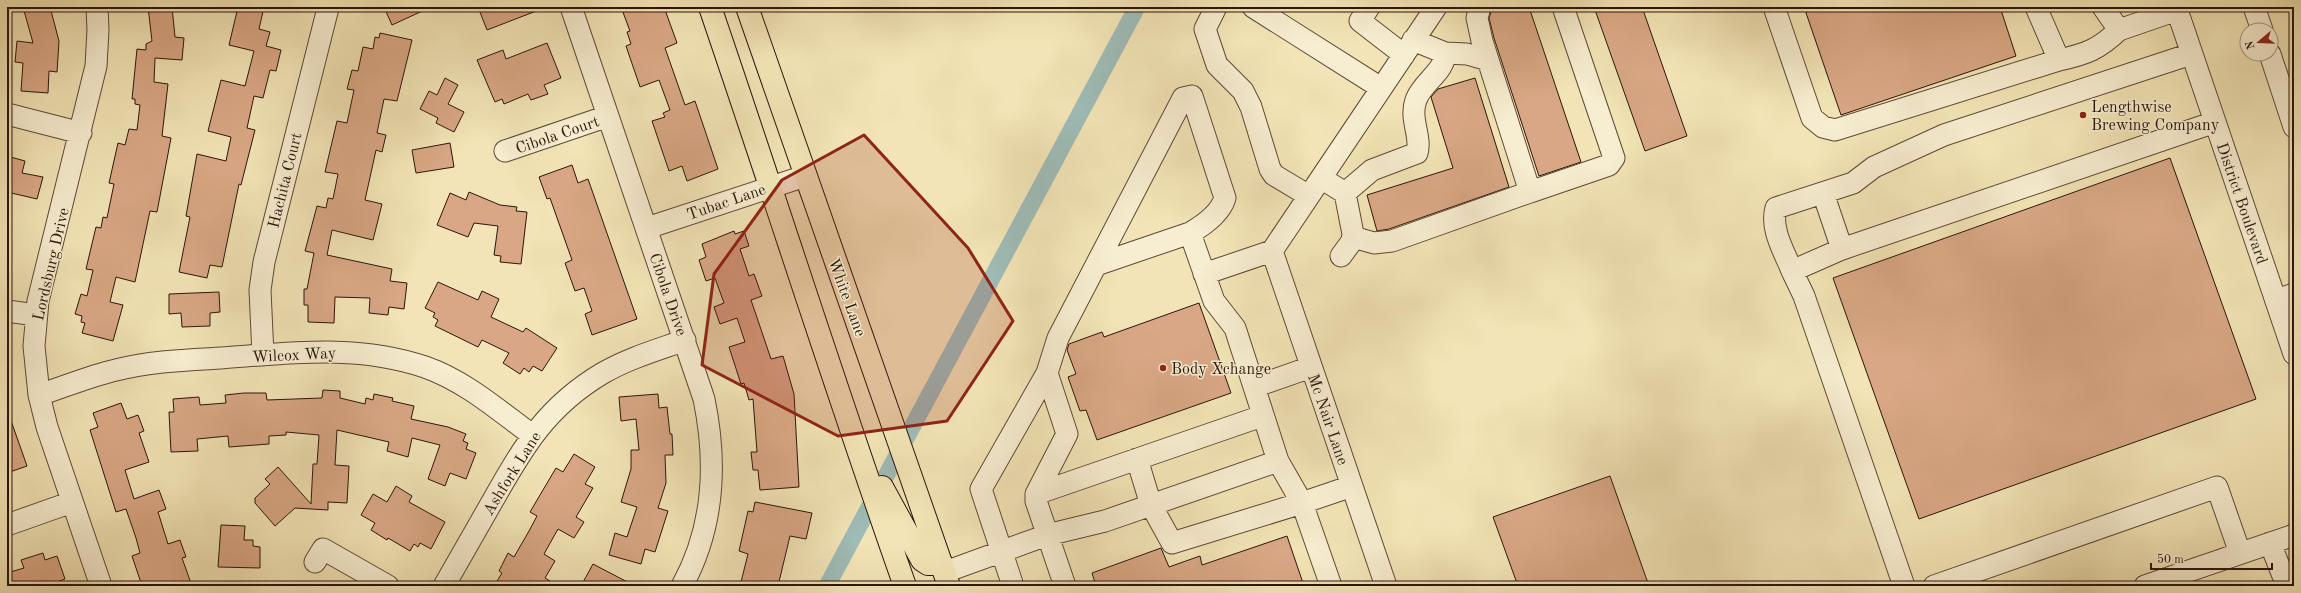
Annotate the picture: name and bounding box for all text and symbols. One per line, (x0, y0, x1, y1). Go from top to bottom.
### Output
north arrow (2239, 22, 2279, 62)
text: N (2244, 38, 2258, 51)
place label: Lengthwise Brewing Company (2091, 100, 2220, 134)
marker: Lengthwise Brewing Company (2078, 110, 2088, 120)
street label: Cibola Court (514, 114, 602, 158)
street label: Hachita Court (266, 131, 306, 230)
street label: District Boulevard (2213, 141, 2269, 266)
street label: Tubac Lane (685, 182, 768, 224)
street label: Lordsburg Drive (31, 206, 73, 322)
street label: Cibola Drive (645, 251, 689, 338)
street label: White Lane (825, 256, 868, 339)
street label: Wilcox Way (252, 346, 337, 366)
place label: Body Xchange (1171, 362, 1271, 378)
marker: Body Xchange (1158, 363, 1168, 373)
street label: Mc Nair Lane (1304, 372, 1350, 467)
street label: Ashfork Lane (481, 430, 545, 519)
scale bar (2151, 545, 2272, 571)
text: 50 m (2157, 553, 2184, 566)

